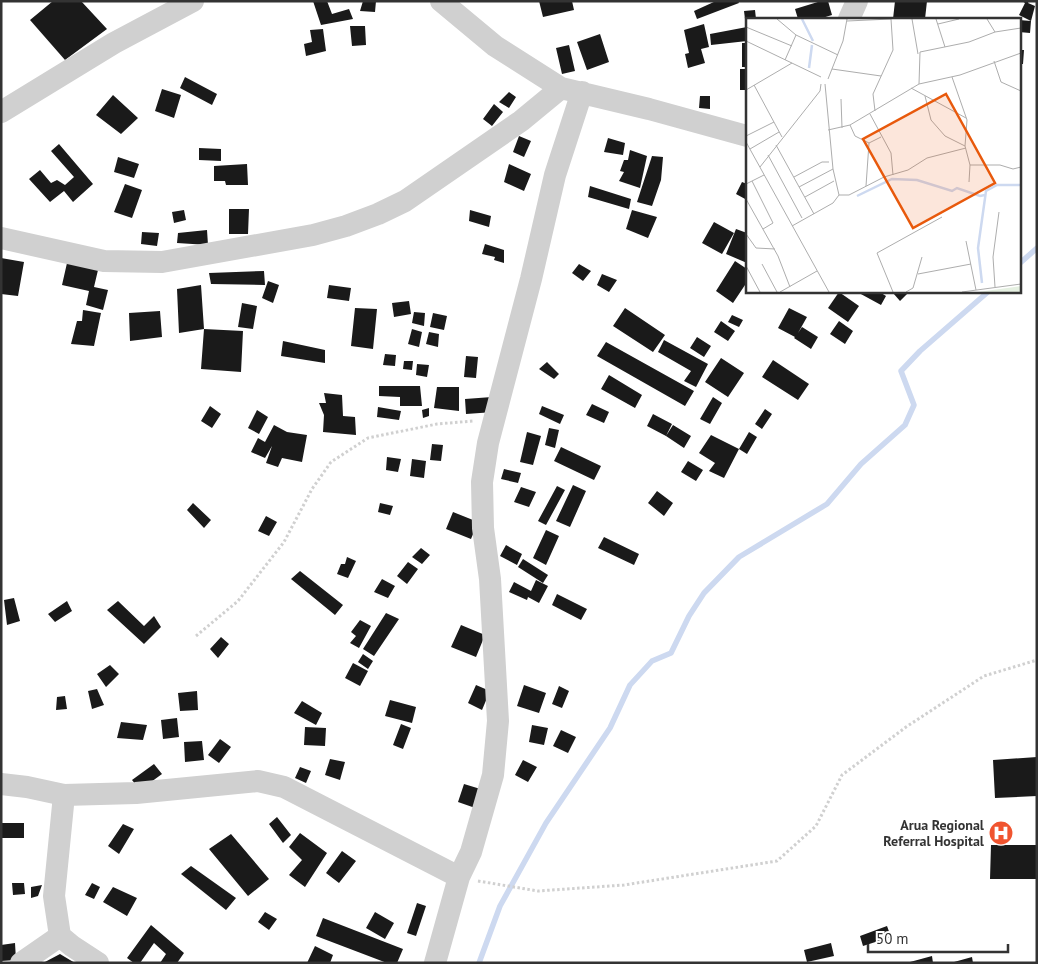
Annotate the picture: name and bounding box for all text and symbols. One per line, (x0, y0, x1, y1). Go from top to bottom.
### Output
inset map (746, 18, 1020, 292)
place label: Arua Regional Referral Hospital (883, 816, 985, 850)
hospital icon: Arua Regional Referral Hospital (988, 820, 1014, 846)
scale bar (868, 922, 1008, 954)
text: 50 m (876, 929, 909, 948)

